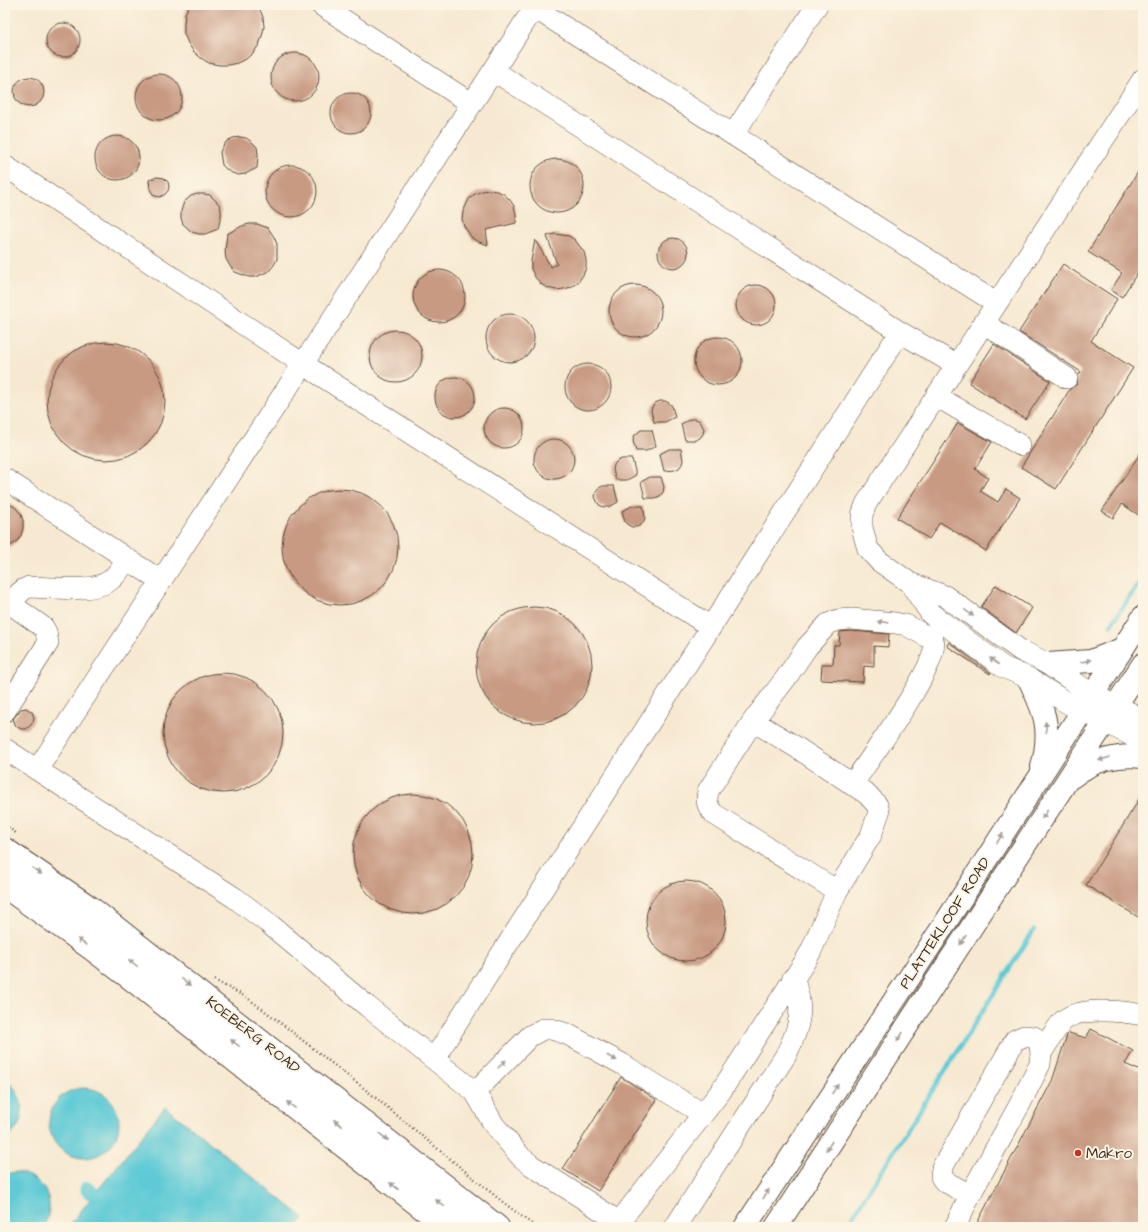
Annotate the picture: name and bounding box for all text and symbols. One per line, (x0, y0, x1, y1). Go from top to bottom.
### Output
one-way arrow (964, 609, 975, 617)
one-way arrow (877, 618, 889, 625)
one-way arrow (989, 656, 1000, 665)
one-way arrow (1080, 658, 1092, 664)
one-way arrow (1043, 721, 1050, 733)
one-way arrow (1098, 756, 1110, 762)
one-way arrow (1041, 809, 1049, 819)
one-way arrow (996, 833, 1003, 844)
street label: PLATTEKLOOF ROAD (894, 853, 996, 993)
one-way arrow (32, 867, 42, 875)
one-way arrow (959, 935, 967, 945)
one-way arrow (77, 938, 88, 946)
one-way arrow (127, 959, 138, 967)
one-way arrow (180, 978, 191, 987)
street label: KOEBERG ROAD (201, 991, 305, 1079)
one-way arrow (896, 1032, 904, 1042)
one-way arrow (230, 1039, 241, 1047)
one-way arrow (606, 1055, 618, 1062)
one-way arrow (497, 1059, 507, 1069)
one-way arrow (831, 1084, 839, 1094)
one-way arrow (286, 1101, 297, 1109)
one-way arrow (332, 1119, 343, 1127)
one-way arrow (378, 1133, 389, 1142)
one-way arrow (825, 1141, 833, 1151)
place label: Makro (1086, 1143, 1133, 1164)
marker: Makro (1073, 1148, 1083, 1158)
one-way arrow (388, 1181, 399, 1190)
one-way arrow (762, 1189, 770, 1199)
one-way arrow (435, 1199, 446, 1207)

